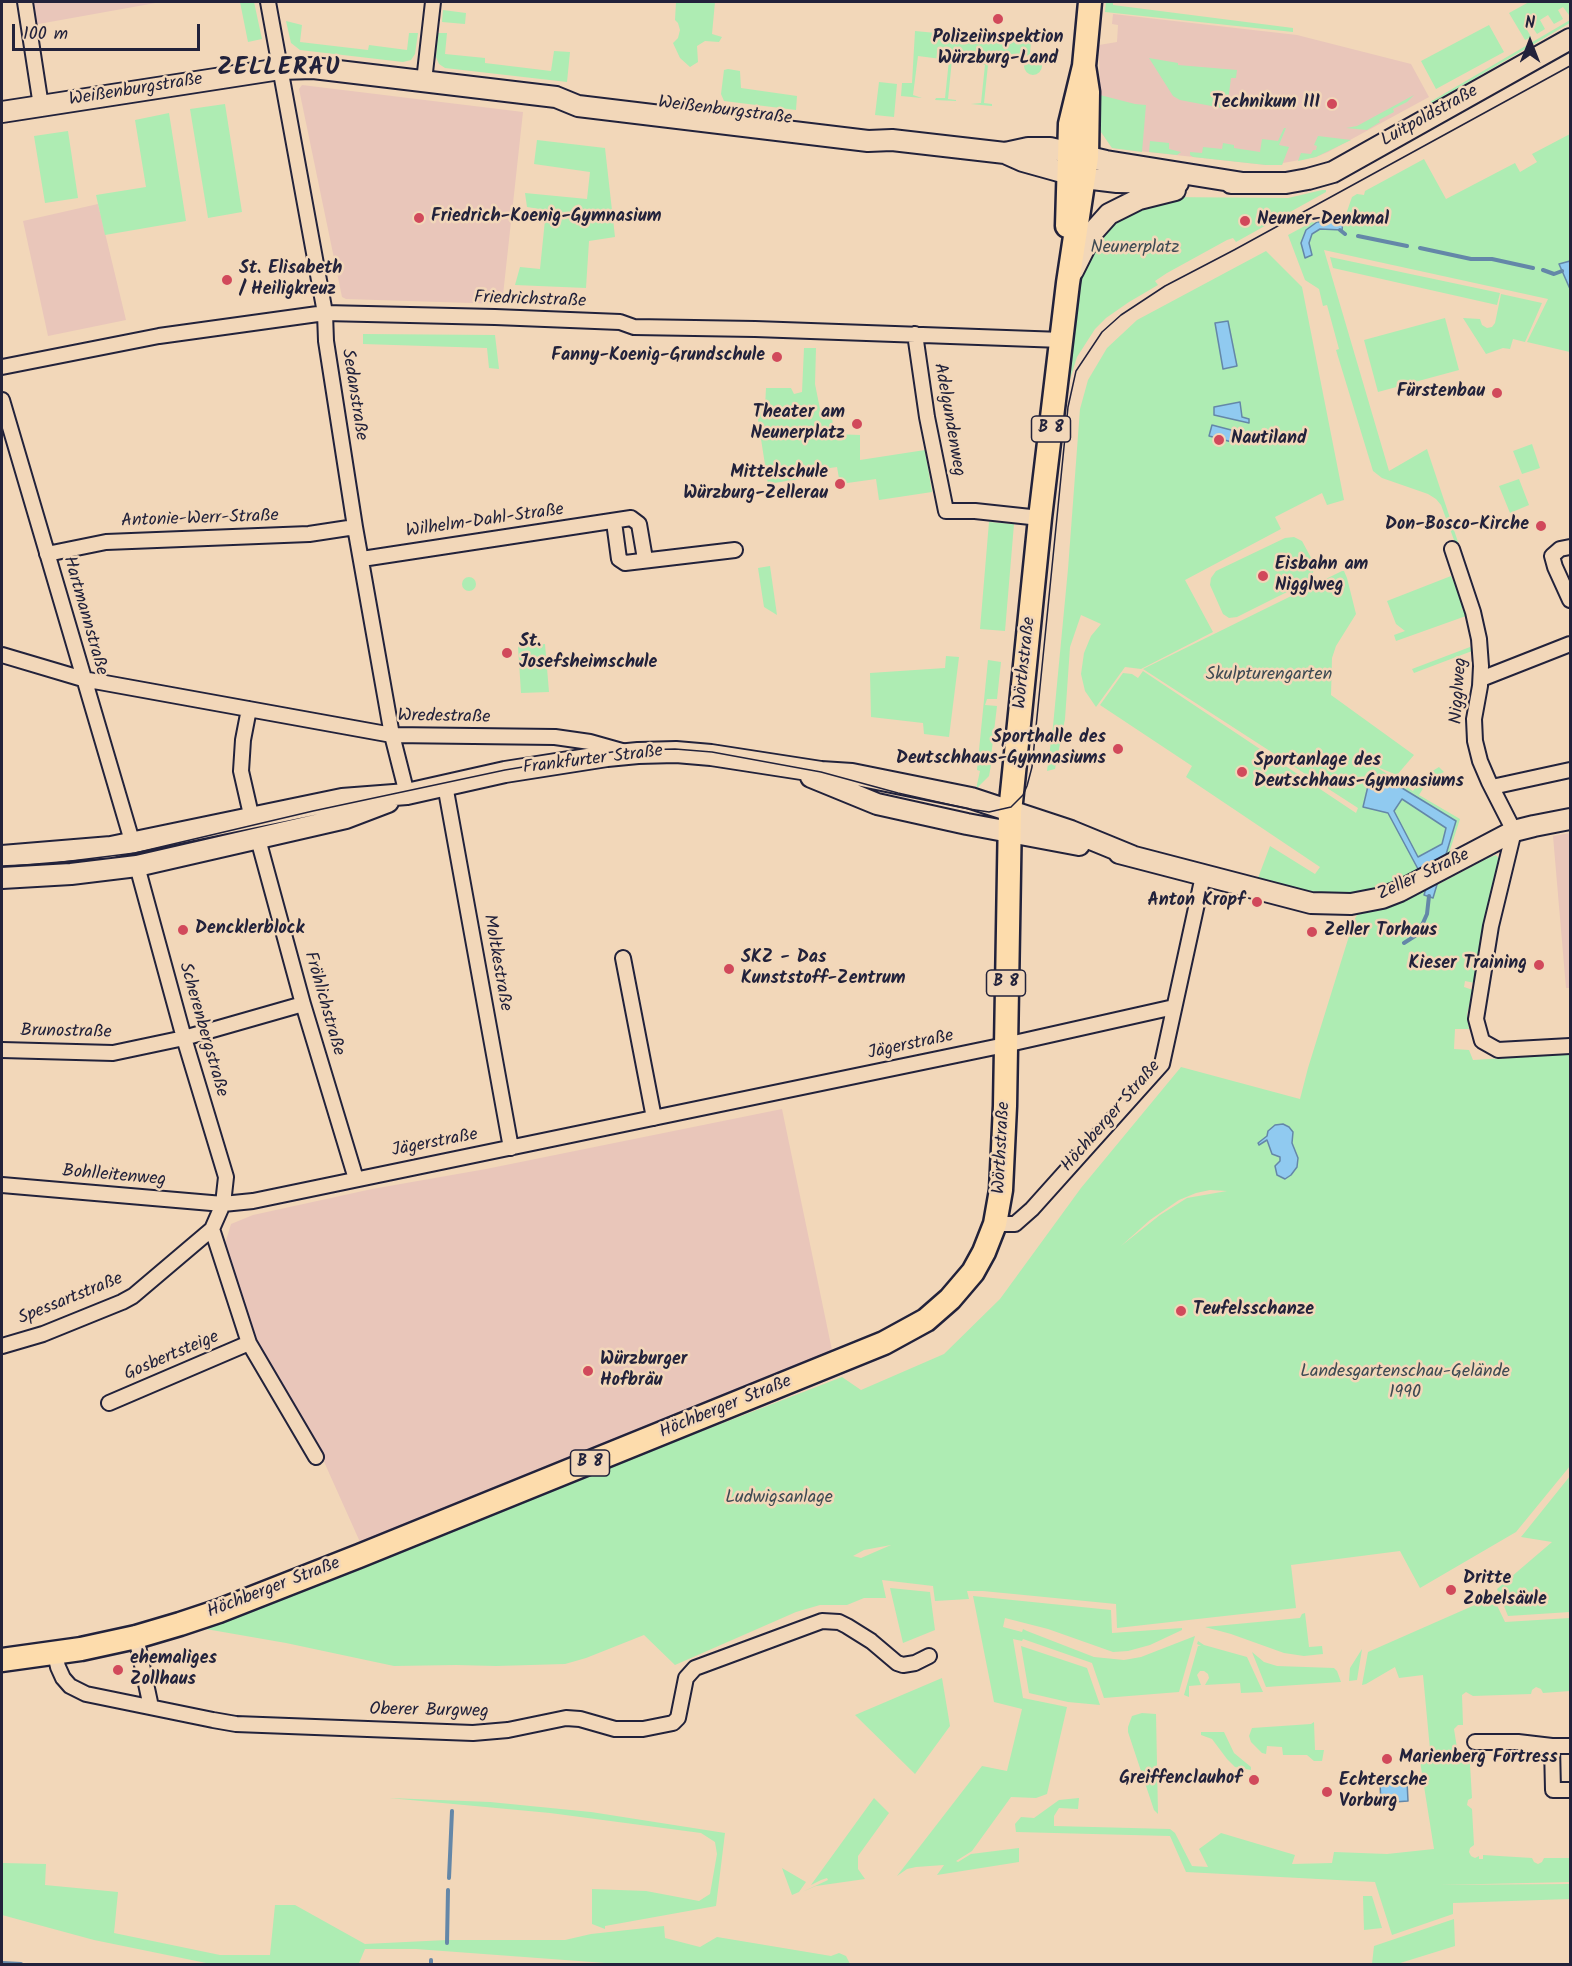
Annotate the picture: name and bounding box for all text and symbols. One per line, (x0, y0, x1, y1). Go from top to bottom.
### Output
text: N (1525, 11, 1535, 36)
scale bar (15, 12, 202, 50)
marker: Polizeiinspektion Würzburg-Land (991, 12, 1005, 26)
north arrow (1500, 12, 1560, 72)
text: 100 m (23, 20, 68, 49)
place label: Polizeiinspektion Würzburg-Land (932, 28, 1064, 70)
district label: ZELLERAU (217, 56, 341, 84)
street label: Weißenburgstraße (68, 70, 204, 112)
street label: Luitpoldstraße (1378, 81, 1482, 153)
street label: Weißenburgstraße (657, 93, 793, 131)
place label: Technikum III (1212, 93, 1320, 115)
marker: Technikum III (1325, 97, 1339, 111)
place label: Friedrich-Koenig-Gymnasium (431, 207, 661, 229)
place label: Neuner-Denkmal (1257, 210, 1389, 232)
marker: Friedrich-Koenig-Gymnasium (412, 211, 426, 225)
marker: Neuner-Denkmal (1238, 214, 1252, 228)
park label: Neunerplatz (1091, 238, 1179, 260)
place label: St. Elisabeth / Heiligkreuz (239, 259, 342, 302)
marker: St. Elisabeth / Heiligkreuz (220, 273, 234, 287)
street label: Friedrichstraße (474, 288, 586, 314)
place label: Fanny-Koenig-Grundschule (551, 346, 765, 368)
street label: Sedanstraße (335, 348, 371, 442)
marker: Fanny-Koenig-Grundschule (770, 350, 784, 364)
street label: Adelgundenweg (927, 362, 969, 478)
place label: Fürstenbau (1397, 382, 1485, 404)
marker: Fürstenbau (1490, 386, 1504, 400)
place label: Theater am Neunerplatz (750, 403, 845, 446)
road number: B 8 (1032, 416, 1070, 442)
marker: Theater am Neunerplatz (850, 417, 864, 431)
place label: Nautiland (1231, 429, 1307, 451)
marker: Nautiland (1212, 433, 1226, 447)
place label: Mittelschule Würzburg-Zellerau (683, 463, 828, 506)
marker: Mittelschule Würzburg-Zellerau (833, 477, 847, 491)
street label: Wilhelm-Dahl-Straße (405, 500, 565, 544)
street label: Antonie-Werr-Straße (121, 506, 279, 534)
place label: Don-Bosco-Kirche (1385, 515, 1529, 537)
marker: Don-Bosco-Kirche (1534, 519, 1548, 533)
street label: Hartmannstraße (57, 554, 111, 678)
place label: Eisbahn am Nigglweg (1275, 555, 1368, 598)
marker: Eisbahn am Nigglweg (1256, 569, 1270, 583)
street label: Wörthstraße (1010, 616, 1042, 710)
place label: St. Josefsheimschule (519, 632, 657, 674)
marker: St. Josefsheimschule (500, 646, 514, 660)
street label: Nigglweg (1447, 657, 1473, 725)
park label: Skulpturengarten (1206, 665, 1332, 687)
street label: Wredestraße (397, 706, 491, 730)
place label: Sporthalle des Deutschhaus-Gymnasiums (896, 728, 1106, 771)
street label: Frankfurter Straße (522, 742, 664, 780)
marker: Sporthalle des Deutschhaus-Gymnasiums (1111, 742, 1125, 756)
place label: Sportanlage des Deutschhaus-Gymnasiums (1254, 751, 1464, 794)
marker: Sportanlage des Deutschhaus-Gymnasiums (1235, 765, 1249, 779)
street label: Zeller Straße (1375, 845, 1473, 907)
place label: Anton Kropf (1147, 891, 1245, 913)
marker: Anton Kropf (1250, 895, 1264, 909)
street label: Moltkestraße (477, 913, 515, 1013)
place label: Dencklerblock (195, 919, 304, 941)
place label: Zeller Torhaus (1324, 921, 1437, 943)
marker: Dencklerblock (176, 923, 190, 937)
marker: Zeller Torhaus (1305, 925, 1319, 939)
place label: SKZ - Das Kunststoff-Zentrum (741, 948, 906, 990)
street label: Fröhlichstraße (298, 950, 348, 1058)
place label: Kieser Training (1409, 954, 1527, 976)
marker: Kieser Training (1532, 958, 1546, 972)
street label: Scherenbergstraße (173, 960, 231, 1100)
marker: SKZ - Das Kunststoff-Zentrum (722, 962, 736, 976)
road number: B 8 (986, 970, 1026, 996)
street label: Brunostraße (20, 1021, 112, 1045)
street label: Jägerstraße (866, 1026, 956, 1066)
street label: Höchberger Straße (1058, 1057, 1166, 1177)
street label: Wörthstraße (990, 1101, 1016, 1195)
street label: Jägerstraße (390, 1125, 480, 1163)
street label: Bohlleitenweg (61, 1162, 167, 1192)
street label: Spessartstraße (16, 1269, 126, 1331)
place label: Teufelsschanze (1193, 1300, 1314, 1322)
marker: Teufelsschanze (1174, 1304, 1188, 1318)
street label: Gosbertsteige (121, 1327, 223, 1387)
place label: Würzburger Hofbräu (600, 1350, 687, 1392)
park label: Landesgartenschau-Gelände 1990 (1300, 1362, 1510, 1404)
marker: Würzburger Hofbräu (581, 1364, 595, 1378)
street label: Höchberger Straße (657, 1372, 795, 1444)
road number: B 8 (570, 1450, 610, 1476)
park label: Ludwigsanlage (725, 1488, 833, 1510)
street label: Höchberger Straße (204, 1554, 344, 1624)
place label: Dritte Zobelsäule (1463, 1569, 1547, 1612)
marker: Dritte Zobelsäule (1444, 1583, 1458, 1597)
place label: ehemaliges Zollhaus (130, 1649, 217, 1692)
marker: ehemaliges Zollhaus (111, 1663, 125, 1677)
street label: Oberer Burgweg (369, 1700, 489, 1724)
place label: Marienberg Fortress (1399, 1748, 1558, 1770)
marker: Marienberg Fortress (1380, 1752, 1394, 1766)
place label: Greiffenclauhof (1119, 1769, 1242, 1791)
place label: Echtersche Vorburg (1339, 1771, 1427, 1814)
marker: Greiffenclauhof (1247, 1773, 1261, 1787)
marker: Echtersche Vorburg (1320, 1785, 1334, 1799)

